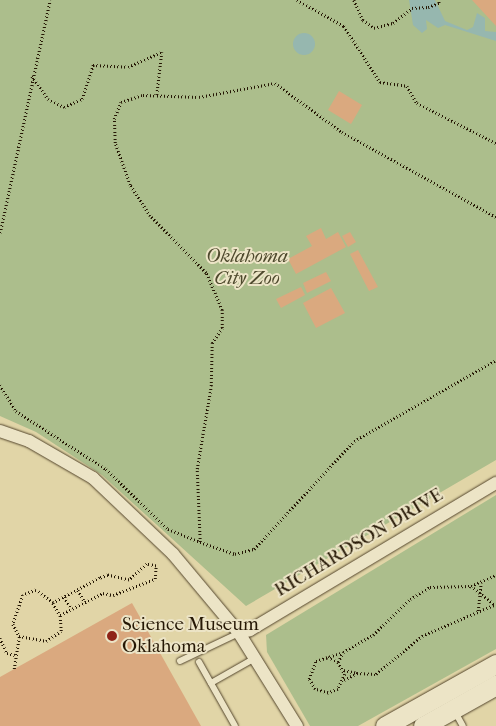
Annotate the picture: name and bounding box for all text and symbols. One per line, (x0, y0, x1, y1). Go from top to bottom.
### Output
park label: Oklahoma City Zoo (206, 246, 288, 290)
street label: RICHARDSON DRIVE (271, 484, 447, 602)
place label: Science Museum Oklahoma (122, 614, 259, 658)
marker: Science Museum Oklahoma (106, 630, 118, 642)

